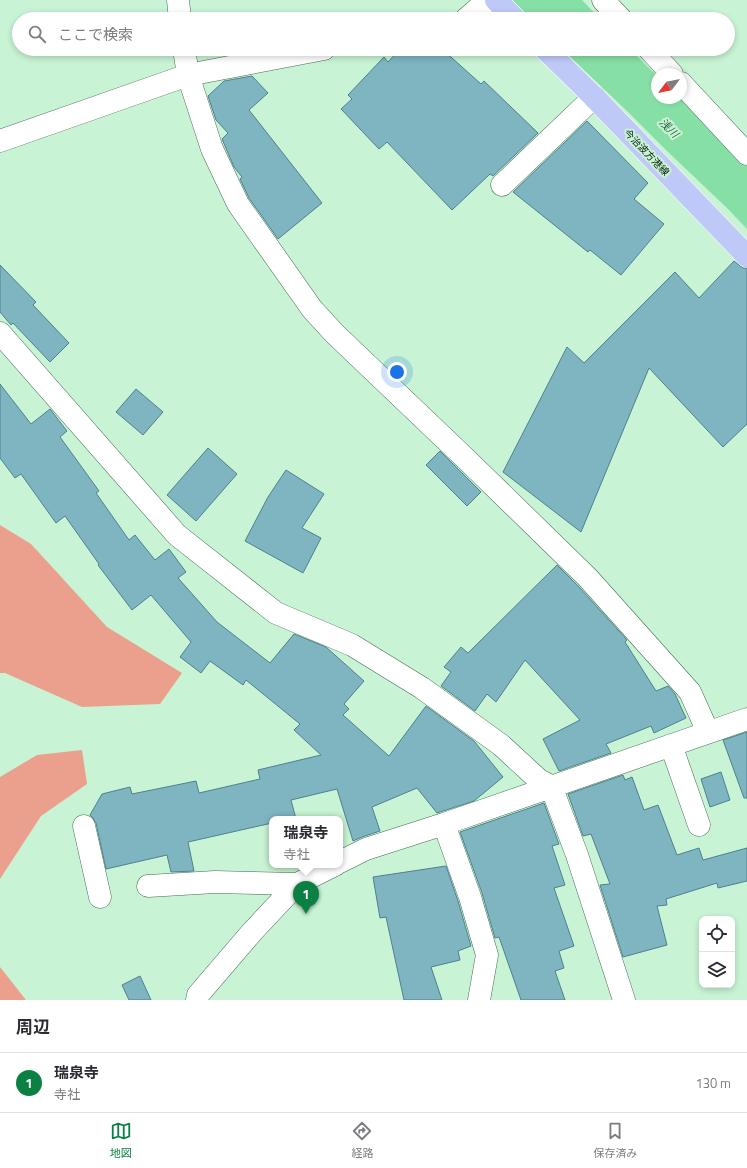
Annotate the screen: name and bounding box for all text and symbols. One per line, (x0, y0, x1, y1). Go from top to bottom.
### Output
search box (12, 12, 735, 56)
icon: search (26, 23, 48, 45)
text: ここで検索 (58, 23, 133, 46)
north arrow (651, 68, 687, 104)
water label: 浅川 (656, 115, 683, 142)
street label: 今治波方港線 (620, 126, 673, 179)
your location (387, 362, 407, 382)
popup (269, 816, 343, 868)
text: 瑞泉寺 (283, 821, 329, 844)
text: 寺社 (283, 844, 310, 864)
pin: 1 (293, 881, 319, 914)
map controls (699, 916, 735, 988)
button: locate (699, 916, 735, 952)
button: layers (699, 952, 735, 988)
text: 周辺 (16, 1014, 50, 1040)
text: 瑞泉寺 (54, 1061, 99, 1084)
text: 1 (25, 1073, 33, 1093)
text: 130 m (695, 1073, 731, 1093)
text: 寺社 (54, 1084, 80, 1104)
tab: 地図 (110, 1120, 132, 1161)
tab: 経路 (351, 1120, 373, 1161)
tab: 保存済み (593, 1120, 637, 1161)

